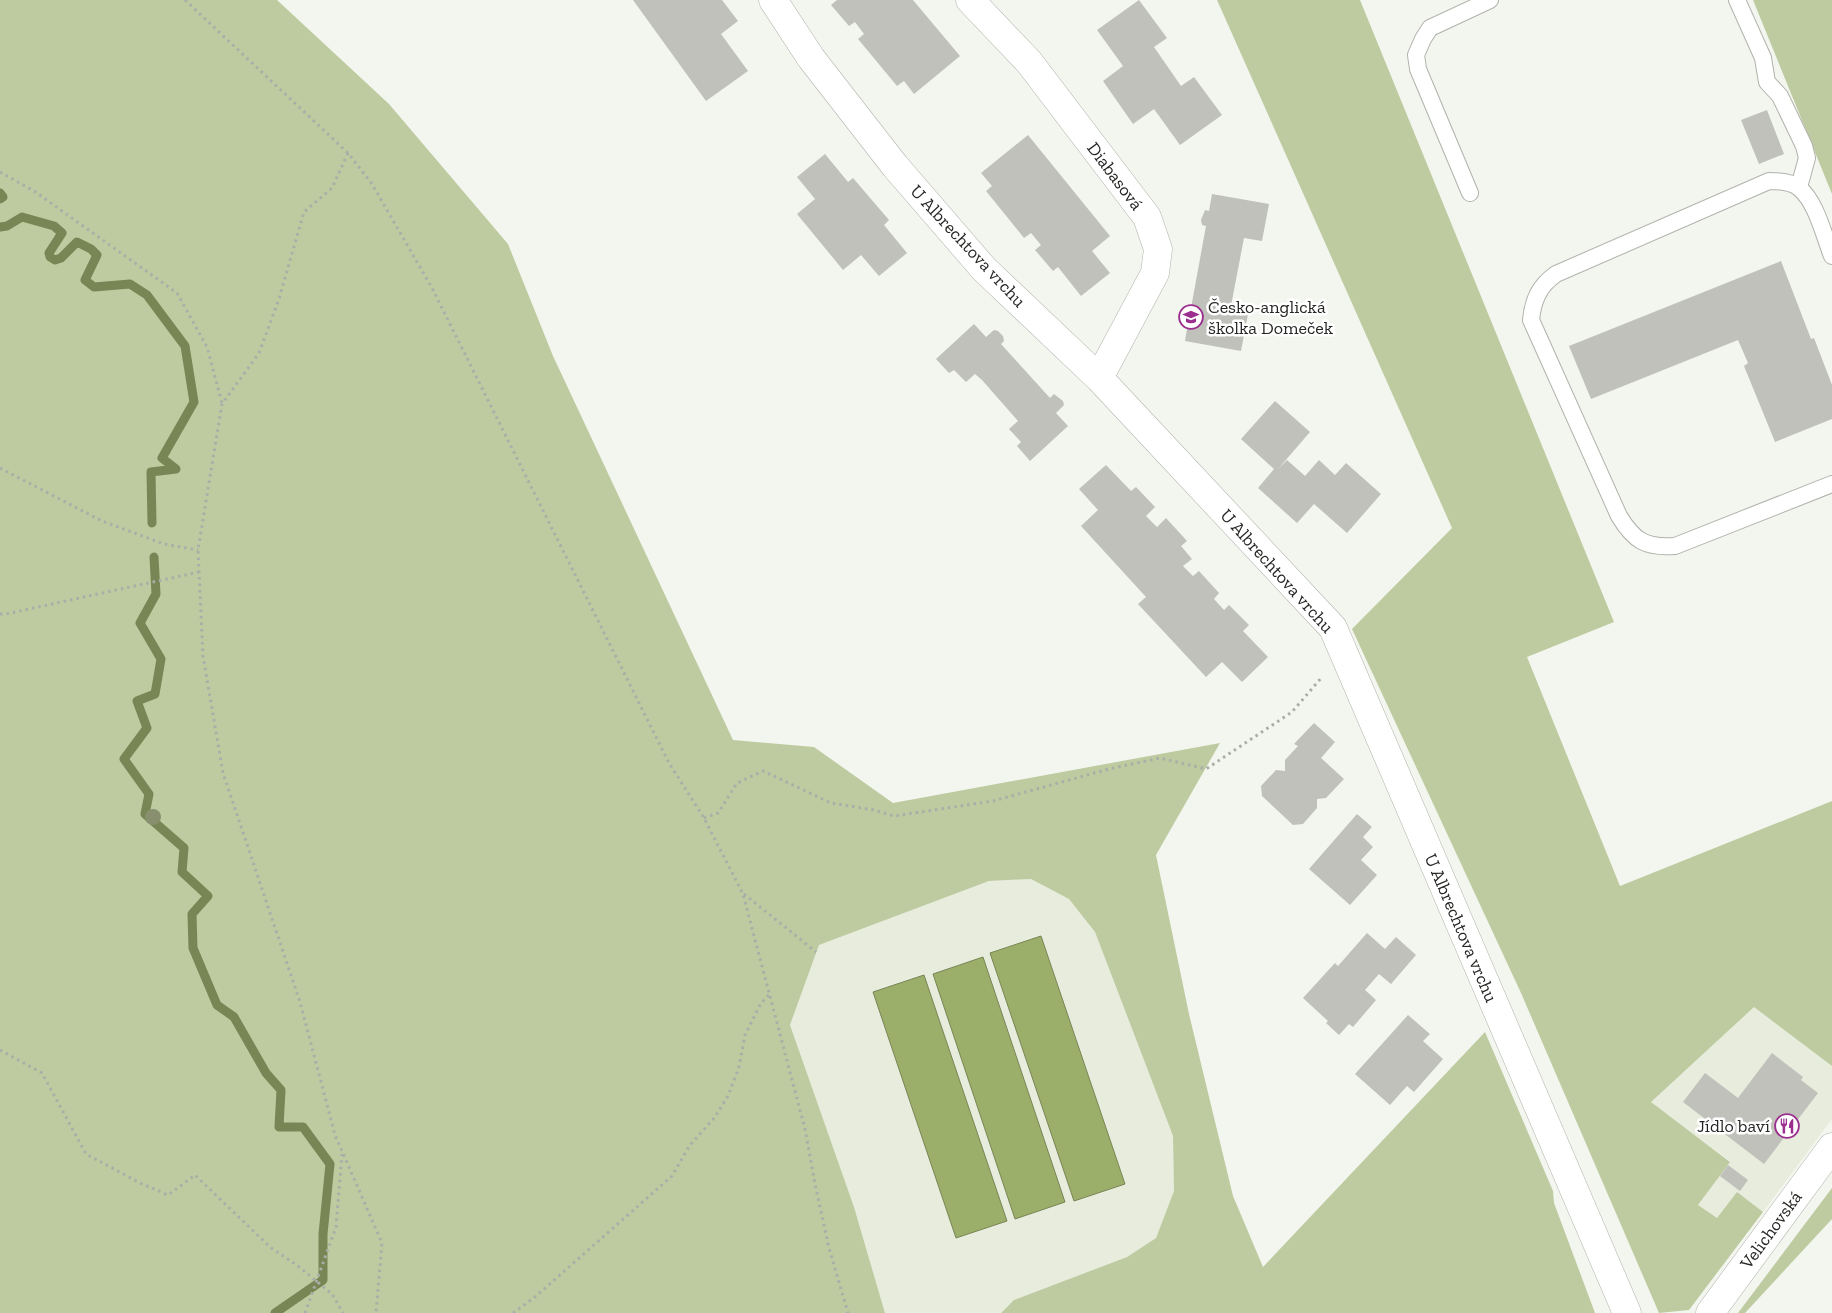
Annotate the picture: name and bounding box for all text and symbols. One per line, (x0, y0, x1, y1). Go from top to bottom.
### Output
street label: Diabasová (1082, 138, 1148, 215)
street label: U Albrechtova vrchu (906, 180, 1030, 312)
place label: Česko-anglická školka Domeček (1208, 296, 1334, 339)
school or university icon: Česko-anglická školka Domeček (1178, 304, 1204, 330)
street label: U Albrechtova vrchu (1216, 504, 1338, 638)
street label: U Albrechtova vrchu (1420, 850, 1502, 1006)
restaurant icon: Jídlo baví (1774, 1113, 1800, 1139)
place label: Jídlo baví (1697, 1115, 1770, 1137)
street label: Velichovská (1735, 1186, 1807, 1274)

